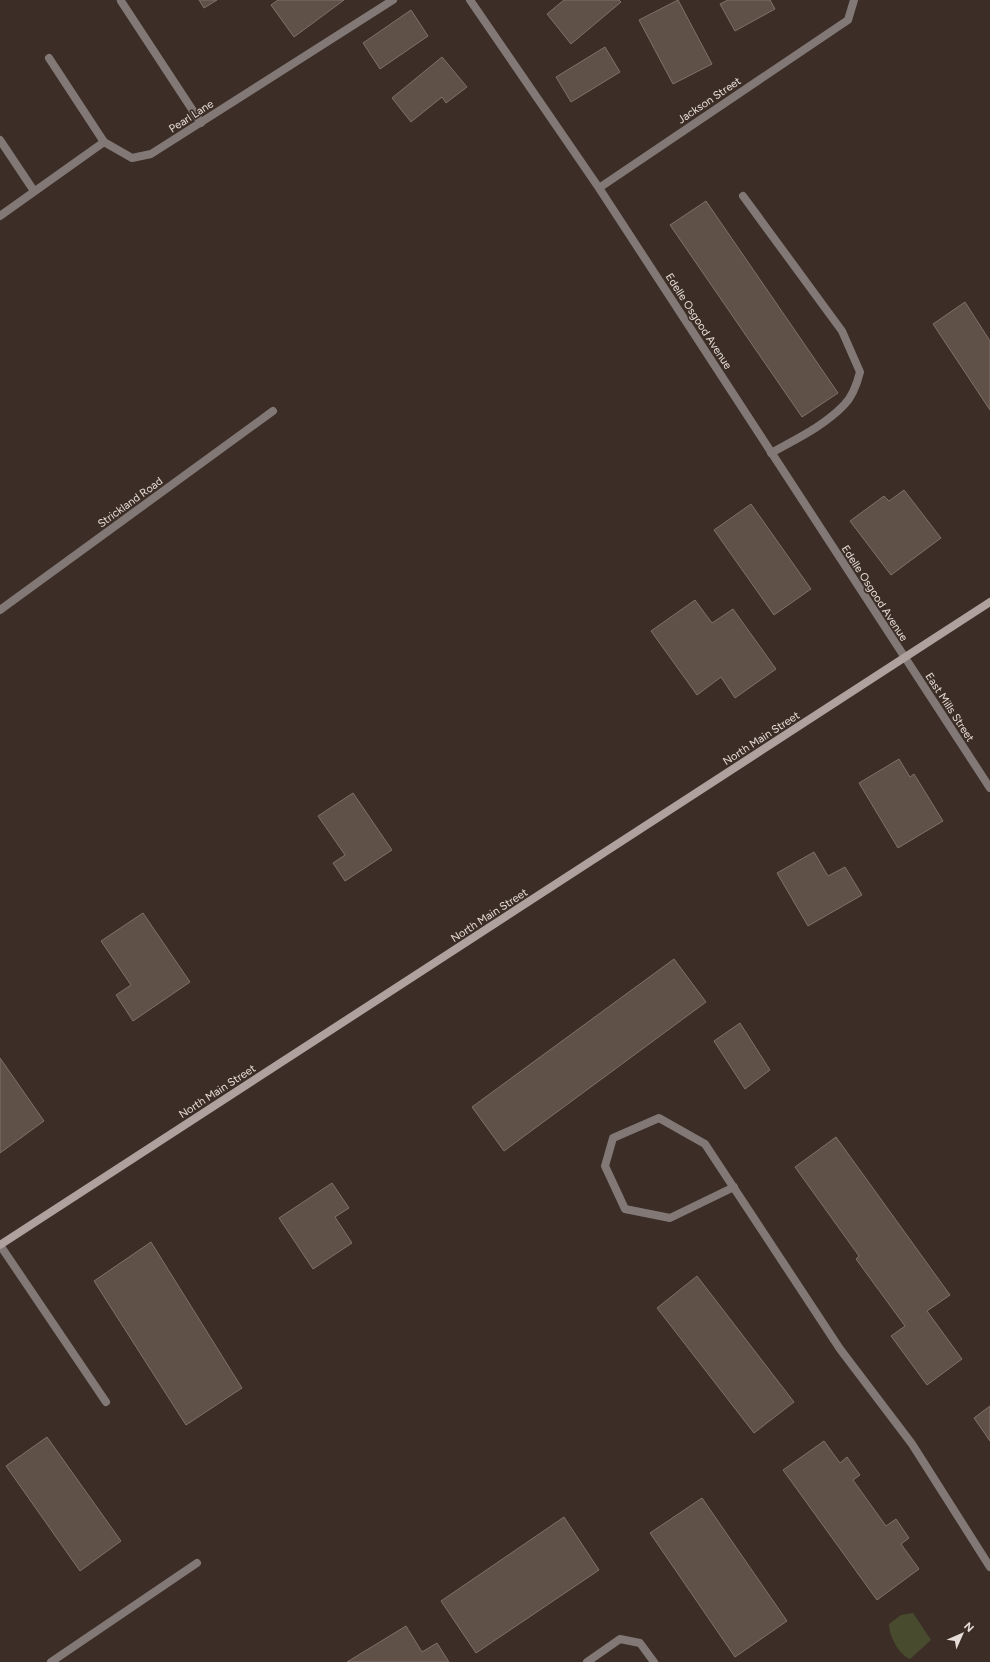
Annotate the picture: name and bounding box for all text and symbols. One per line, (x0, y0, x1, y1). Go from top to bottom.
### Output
street label: Jackson Street (675, 74, 743, 126)
street label: Pearl Lane (167, 97, 216, 136)
street label: Edelle Osgood Avenue (663, 271, 734, 372)
street label: Strickland Road (95, 474, 165, 530)
street label: Edelle Osgood Avenue (839, 543, 910, 644)
street label: East Mills Street (922, 670, 977, 744)
street label: North Main Street (721, 709, 802, 768)
street label: North Main Street (449, 886, 530, 945)
street label: North Main Street (177, 1062, 258, 1121)
north arrow (942, 1614, 982, 1654)
text: N (961, 1620, 976, 1635)

